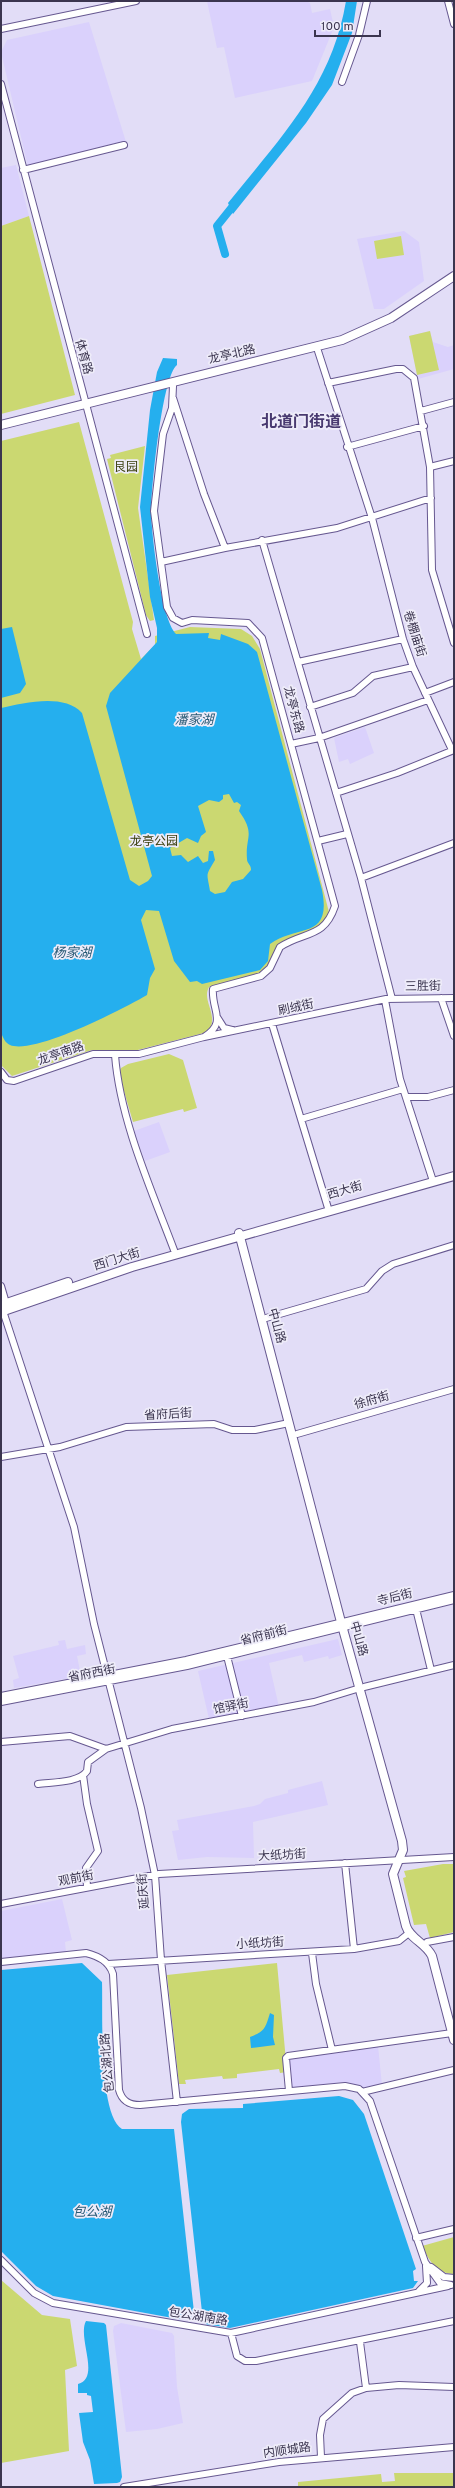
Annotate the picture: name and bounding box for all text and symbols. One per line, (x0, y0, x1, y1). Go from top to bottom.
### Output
scale bar (315, 12, 380, 38)
text: 100 m (321, 19, 354, 35)
street label: 体育路 (71, 338, 95, 376)
street label: 龙亭北路 (207, 342, 257, 368)
district label: 北道门街道 (261, 413, 341, 433)
park label: 艮园 (114, 460, 138, 476)
street label: 卷棚庙街 (399, 609, 429, 659)
street label: 龙亭东路 (279, 685, 307, 735)
water label: 潘家湖 (174, 713, 215, 729)
park label: 龙亭公园 (130, 834, 178, 850)
water label: 杨家湖 (52, 946, 93, 962)
street label: 三胜街 (405, 979, 441, 995)
street label: 刷绒街 (277, 996, 315, 1020)
street label: 龙亭南路 (36, 1039, 86, 1069)
street label: 西大街 (325, 1178, 365, 1204)
street label: 西门大街 (92, 1245, 142, 1275)
street label: 中山路 (264, 1307, 288, 1345)
street label: 徐府街 (352, 1388, 392, 1414)
street label: 省府后街 (144, 1406, 192, 1424)
street label: 寺后街 (376, 1586, 414, 1610)
street label: 中山路 (345, 1619, 371, 1659)
street label: 省府前街 (239, 1622, 289, 1650)
street label: 省府西街 (67, 1662, 117, 1686)
street label: 馆驿街 (212, 1696, 250, 1718)
street label: 大纸坊街 (258, 1847, 306, 1865)
street label: 观前街 (57, 1868, 95, 1890)
street label: 延庆街 (134, 1872, 154, 1910)
street label: 小纸坊街 (236, 1935, 284, 1953)
street label: 包公湖北路 (97, 2032, 119, 2094)
water label: 包公湖 (72, 2205, 113, 2221)
street label: 包公湖南路 (167, 2304, 229, 2330)
street label: 内顺城路 (262, 2440, 312, 2462)

